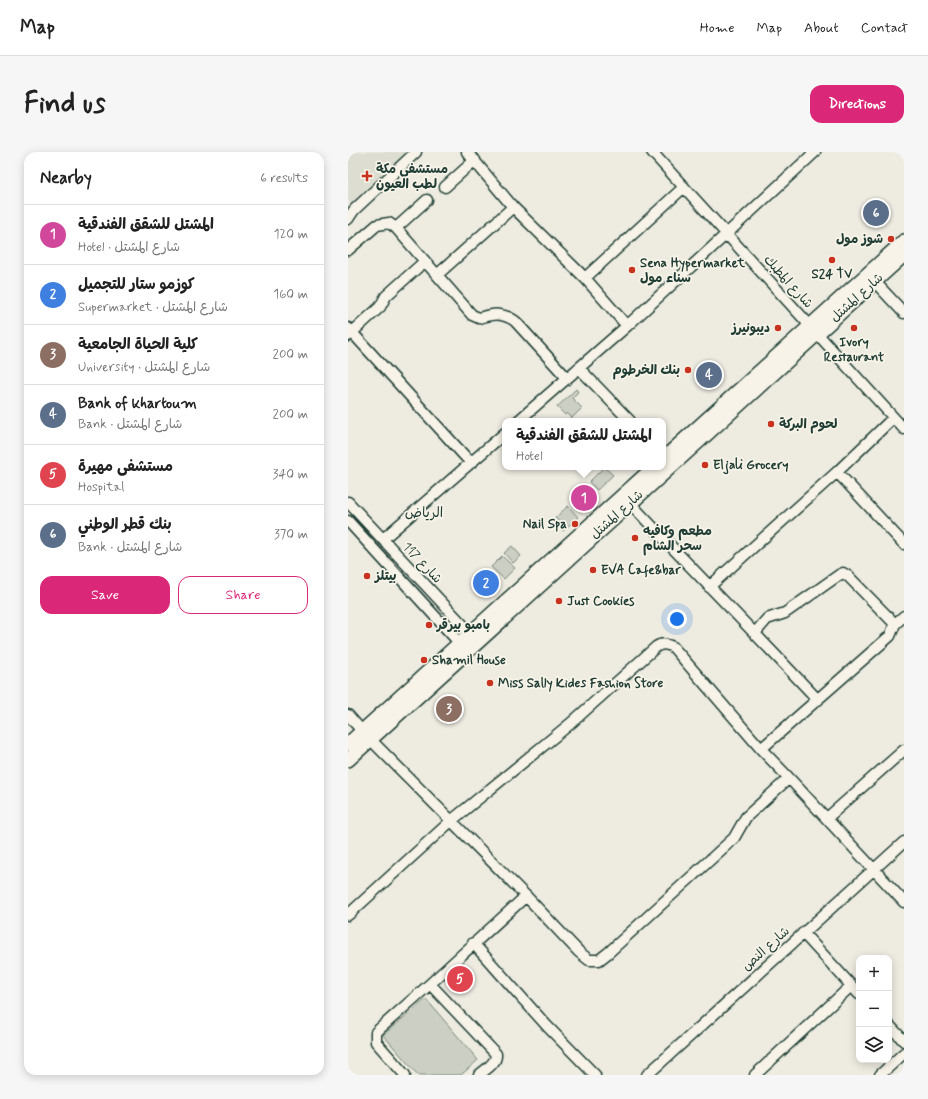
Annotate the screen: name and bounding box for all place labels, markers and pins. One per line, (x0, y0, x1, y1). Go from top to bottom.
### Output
place label: مستشفى مكة لطب العيون (376, 161, 448, 193)
marker: مستشفى مكة لطب العيون (361, 170, 373, 182)
pin: 6 (863, 198, 889, 228)
place label: شوز مول (836, 231, 883, 248)
marker: شوز مول (886, 234, 896, 244)
place label: Sena Hypermarket سناء مول (640, 255, 745, 287)
marker: S24 TV (827, 255, 837, 265)
marker: Sena Hypermarket سناء مول (627, 265, 637, 275)
place label: S24 TV (812, 266, 853, 283)
place label: ديبونيرز (731, 320, 770, 337)
marker: ديبونيرز (773, 323, 783, 333)
marker: Ivory Restaurant (849, 323, 859, 333)
place label: Ivory Restaurant (824, 334, 885, 366)
pin: 4 (696, 360, 722, 390)
place label: بنك الخرطوم (613, 362, 680, 380)
marker: بنك الخرطوم (683, 365, 693, 375)
place label: لحوم البركة (779, 416, 838, 434)
marker: لحوم البركة (766, 419, 776, 429)
place label: Eljali Grocery (713, 457, 788, 475)
marker: Eljali Grocery (700, 460, 710, 470)
pin: 1 (571, 483, 597, 513)
place label: Nail Spa (523, 516, 567, 533)
marker: Nail Spa (570, 519, 580, 529)
place label: مطعم وكافيه سحر الشام (643, 523, 712, 556)
marker: مطعم وكافيه سحر الشام (630, 533, 640, 543)
place label: EVA Cafe&bar (601, 562, 681, 579)
marker: EVA Cafe&bar (588, 565, 598, 575)
place label: بيتلز (373, 568, 397, 585)
pin: 2 (473, 568, 499, 598)
marker: بيتلز (362, 571, 372, 581)
place label: Just Cookies (567, 593, 635, 610)
marker: Just Cookies (554, 596, 564, 606)
place label: بامبو بيرقر (435, 617, 490, 634)
marker: بامبو بيرقر (424, 620, 434, 630)
place label: Shamil House (432, 652, 506, 669)
marker: Shamil House (419, 655, 429, 665)
place label: Miss Sally Kides Fashion Store (498, 675, 664, 692)
marker: Miss Sally Kides Fashion Store (485, 678, 495, 688)
pin: 3 (436, 694, 462, 724)
pin: 5 (447, 964, 473, 994)

